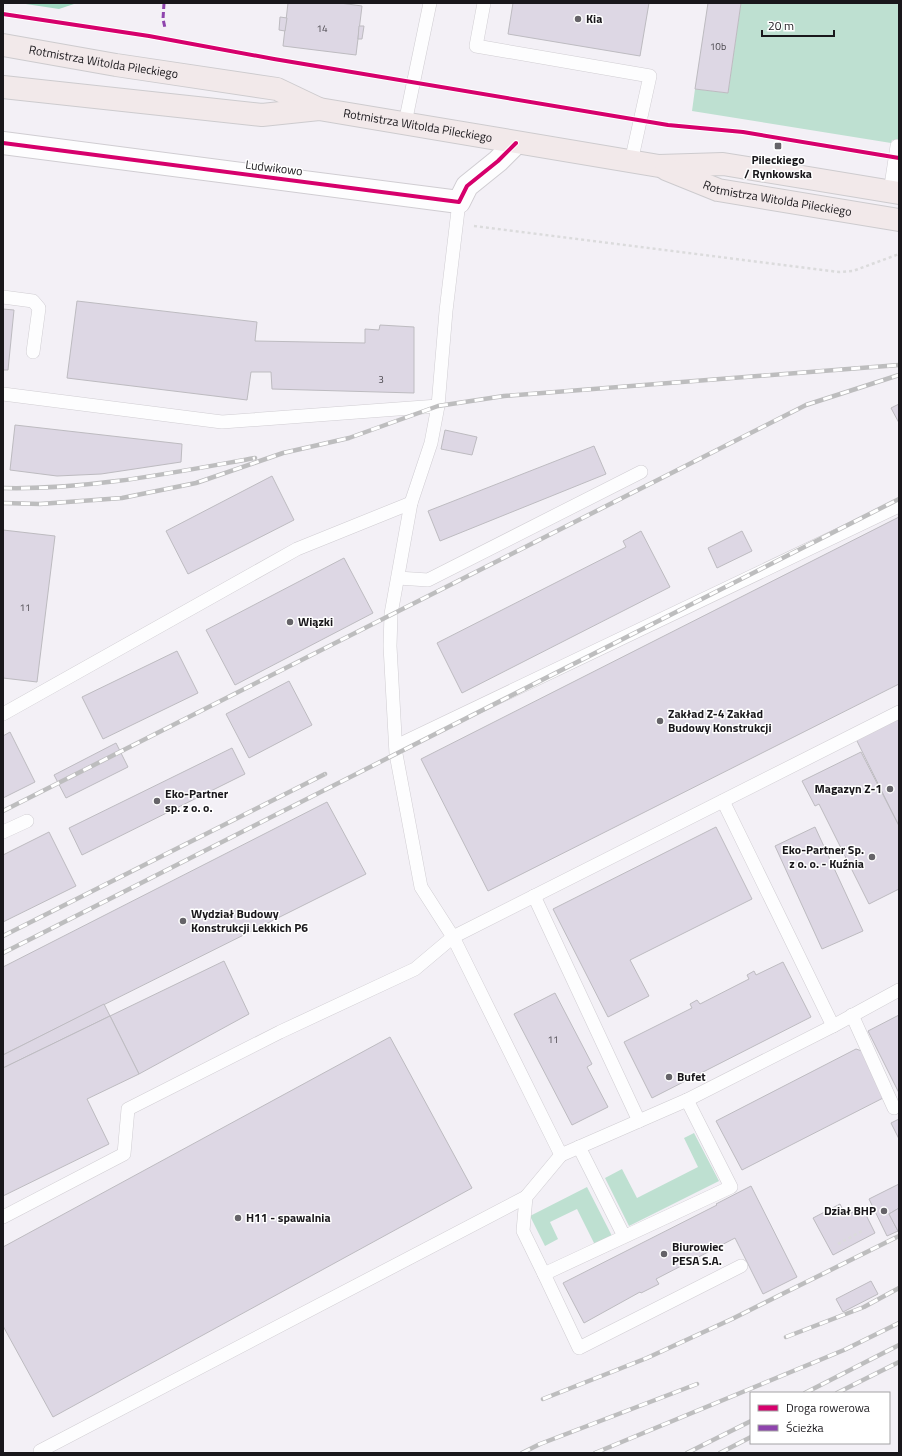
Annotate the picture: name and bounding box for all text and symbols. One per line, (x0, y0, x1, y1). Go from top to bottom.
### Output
place label: Kia (586, 9, 602, 28)
scale bar (762, 12, 834, 38)
marker: Kia (573, 14, 583, 24)
text: 20 m (768, 16, 794, 35)
house number: 14 (316, 21, 328, 36)
house number: 10b (710, 39, 726, 54)
street label: Rotmistrza Witolda Pileckiego (28, 40, 180, 83)
street label: Rotmistrza Witolda Pileckiego (342, 103, 494, 147)
marker: Pileckiego / Rynkowska (773, 141, 783, 151)
place label: Pileckiego / Rynkowska (744, 150, 812, 183)
street label: Ludwikowo (244, 155, 304, 180)
street label: Rotmistrza Witolda Pileckiego (700, 175, 853, 221)
house number: 3 (378, 372, 384, 387)
house number: 11 (19, 600, 31, 615)
place label: Wiązki (298, 612, 333, 631)
marker: Wiązki (285, 617, 295, 627)
place label: Zakład Z-4 Zakład Budowy Konstrukcji (668, 704, 772, 737)
marker: Zakład Z-4 Zakład Budowy Konstrukcji (655, 716, 665, 726)
place label: Magazyn Z-1 (815, 779, 882, 798)
place label: Eko-Partner sp. z o. o. (165, 784, 229, 817)
marker: Magazyn Z-1 (885, 784, 895, 794)
marker: Eko-Partner sp. z o. o. (152, 796, 162, 806)
place label: Eko-Partner Sp. z o. o. - Kuźnia (782, 840, 864, 873)
marker: Eko-Partner Sp. z o. o. - Kuźnia (867, 852, 877, 862)
place label: Wydział Budowy Konstrukcji Lekkich P6 (191, 904, 308, 937)
marker: Wydział Budowy Konstrukcji Lekkich P6 (178, 916, 188, 926)
house number: 11 (547, 1032, 559, 1047)
place label: Bufet (677, 1067, 706, 1086)
marker: Bufet (664, 1072, 674, 1082)
place label: Dział BHP (824, 1201, 876, 1220)
marker: Dział BHP (879, 1206, 889, 1216)
place label: H11 - spawalnia (246, 1208, 331, 1227)
marker: H11 - spawalnia (233, 1213, 243, 1223)
place label: Biurowiec PESA S.A. (672, 1237, 724, 1270)
marker: Biurowiec PESA S.A. (659, 1249, 669, 1259)
legend (750, 1392, 890, 1444)
text: Droga rowerowa (786, 1398, 870, 1417)
text: Ścieżka (786, 1418, 824, 1437)

